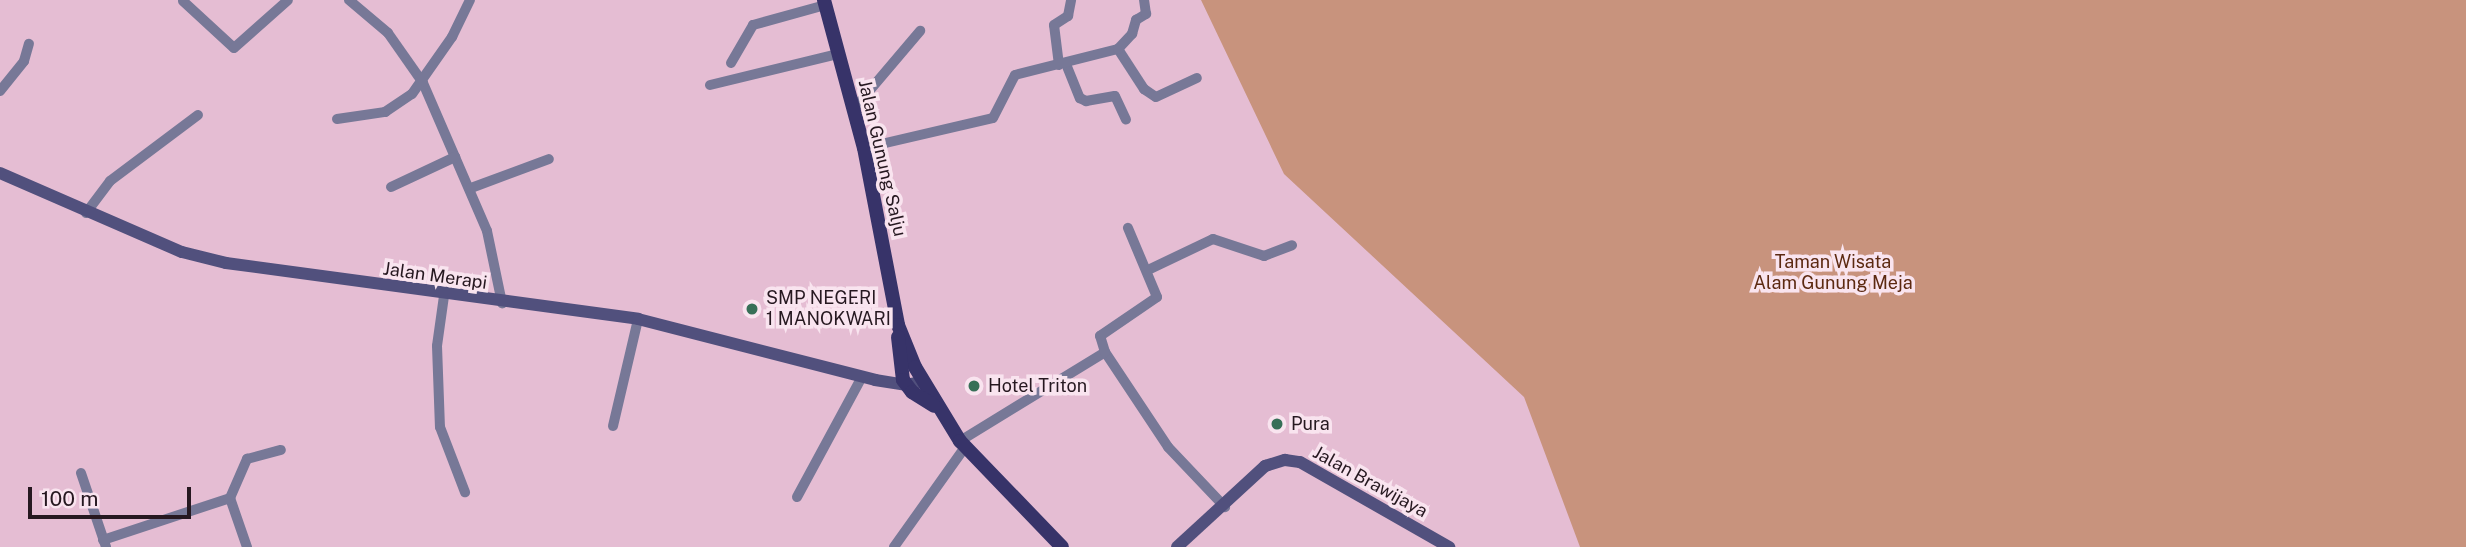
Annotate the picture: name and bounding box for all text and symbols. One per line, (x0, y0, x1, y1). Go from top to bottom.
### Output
street label: Jalan Gunung Salju (853, 77, 911, 239)
park label: Taman Wisata Alam Gunung Meja (1753, 252, 1913, 294)
street label: Jalan Merapi (382, 258, 488, 294)
place label: SMP NEGERI 1 MANOKWARI (766, 288, 891, 330)
marker: SMP NEGERI 1 MANOKWARI (744, 301, 760, 317)
place label: Hotel Triton (988, 375, 1087, 397)
marker: Hotel Triton (966, 378, 982, 394)
place label: Pura (1291, 413, 1330, 435)
marker: Pura (1269, 416, 1285, 432)
street label: Jalan Brawijaya (1309, 442, 1431, 522)
scale bar (32, 474, 194, 518)
text: 100 m (41, 486, 98, 511)

